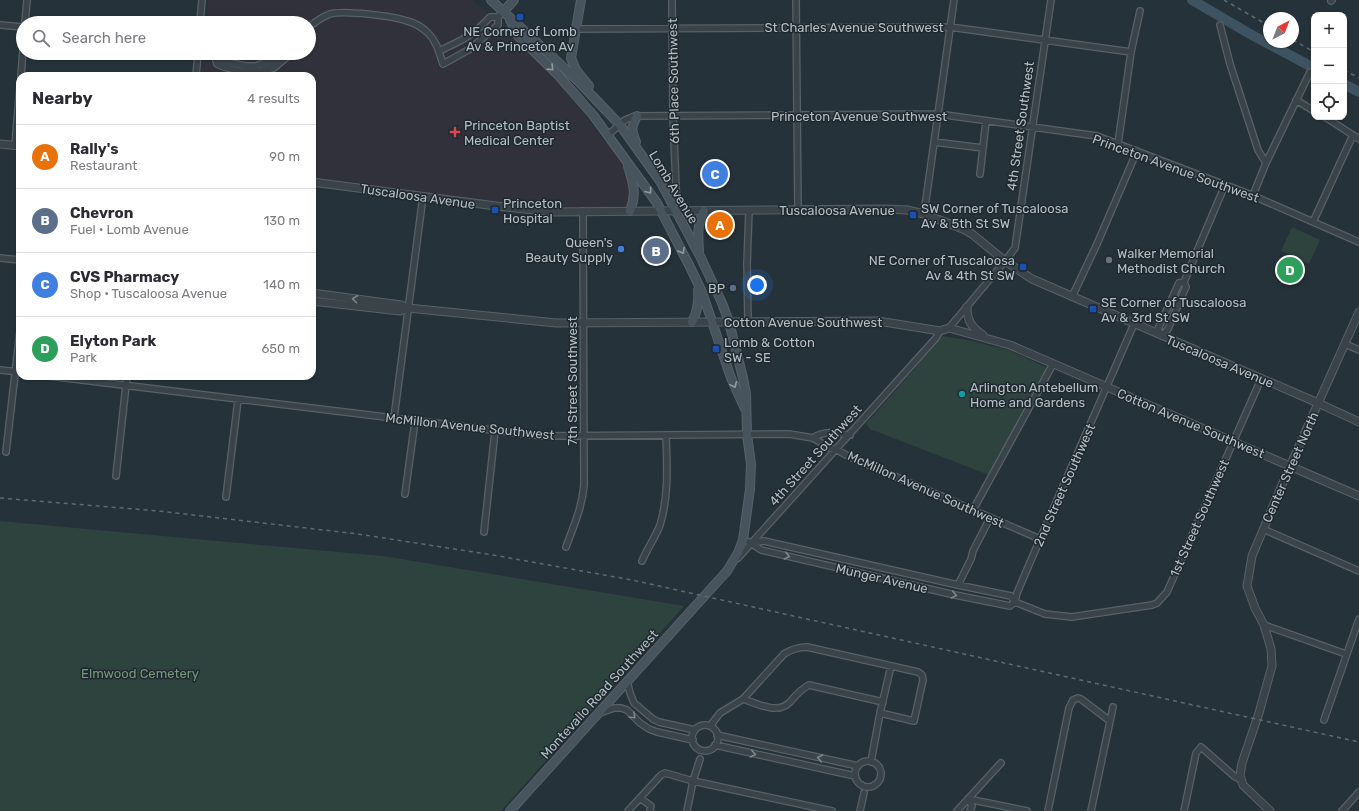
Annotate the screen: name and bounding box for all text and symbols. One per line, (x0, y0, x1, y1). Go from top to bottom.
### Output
marker: NE Corner of Lomb Av & Princeton Av (515, 12, 525, 22)
north arrow (1263, 12, 1299, 48)
map controls (1311, 12, 1347, 120)
button: + (1311, 12, 1347, 48)
search box (16, 16, 316, 60)
street label: 6th Place Southwest (665, 18, 682, 144)
street label: St Charles Avenue Southwest (764, 20, 944, 35)
place label: NE Corner of Lomb Av & Princeton Av (463, 24, 577, 54)
icon: search (30, 27, 52, 49)
text: Search here (62, 29, 146, 47)
button: − (1311, 48, 1347, 84)
street label: 4th Street Southwest (1004, 60, 1037, 192)
one-way arrow (546, 63, 554, 71)
button: locate (1311, 84, 1347, 120)
text: Nearby (32, 88, 93, 108)
text: 4 results (247, 91, 300, 106)
street label: Princeton Avenue Southwest (771, 109, 947, 124)
place label: Princeton Baptist Medical Center (464, 118, 570, 148)
marker: Princeton Baptist Medical Center (449, 126, 461, 138)
street label: Princeton Avenue Southwest (1090, 131, 1261, 206)
text: Rally's (70, 140, 118, 158)
street label: Lomb Avenue (646, 148, 701, 226)
text: A (40, 149, 50, 164)
text: 90 m (269, 149, 300, 164)
text: Restaurant (70, 158, 137, 173)
pin: C (702, 159, 728, 189)
street label: Tuscaloosa Avenue (360, 181, 476, 212)
one-way arrow (645, 187, 652, 194)
place label: Princeton Hospital (503, 196, 562, 226)
place label: SW Corner of Tuscaloosa Av & 5th St SW (921, 201, 1069, 231)
street label: Tuscaloosa Avenue (779, 203, 895, 218)
text: Chevron (70, 204, 133, 222)
marker: Princeton Hospital (490, 205, 500, 215)
pin: A (707, 210, 733, 240)
marker: SW Corner of Tuscaloosa Av & 5th St SW (908, 210, 918, 220)
text: B (40, 213, 50, 228)
text: 130 m (264, 213, 300, 228)
text: Fuel · Lomb Avenue (70, 222, 189, 237)
place label: Queen's Beauty Supply (525, 235, 613, 265)
pin: B (643, 236, 669, 266)
marker: Queen's Beauty Supply (616, 244, 626, 254)
place label: Walker Memorial Methodist Church (1117, 246, 1225, 276)
one-way arrow (677, 247, 685, 254)
place label: NE Corner of Tuscaloosa Av & 4th St SW (869, 253, 1015, 283)
marker: Walker Memorial Methodist Church (1104, 255, 1114, 265)
pin: D (1277, 255, 1303, 285)
marker: NE Corner of Tuscaloosa Av & 4th St SW (1018, 262, 1028, 272)
text: CVS Pharmacy (70, 268, 179, 286)
your location (747, 275, 767, 295)
text: C (40, 277, 50, 292)
text: 140 m (263, 277, 300, 292)
place label: BP (708, 281, 725, 296)
marker: BP (728, 283, 738, 293)
text: Shop · Tuscaloosa Avenue (70, 286, 227, 301)
one-way arrow (352, 295, 359, 304)
place label: SE Corner of Tuscaloosa Av & 3rd St SW (1101, 295, 1246, 325)
marker: SE Corner of Tuscaloosa Av & 3rd St SW (1088, 304, 1098, 314)
street label: Cotton Avenue Southwest (724, 315, 882, 330)
street label: 7th Street Southwest (565, 316, 580, 446)
text: Elyton Park (70, 332, 156, 350)
street label: Tuscaloosa Avenue (1164, 332, 1276, 391)
place label: Lomb & Cotton SW - SE (724, 335, 815, 365)
text: D (40, 341, 50, 356)
text: 650 m (261, 341, 300, 356)
marker: Lomb & Cotton SW - SE (711, 344, 721, 354)
text: Park (70, 350, 97, 365)
place label: Arlington Antebellum Home and Gardens (970, 380, 1098, 410)
one-way arrow (729, 381, 737, 388)
street label: Cotton Avenue Southwest (1115, 386, 1267, 461)
marker: Arlington Antebellum Home and Gardens (957, 389, 967, 399)
street label: 4th Street Southwest (766, 402, 865, 509)
street label: McMillon Avenue Southwest (385, 410, 555, 443)
street label: Center Street North (1259, 410, 1322, 525)
street label: 2nd Street Southwest (1031, 422, 1098, 549)
street label: McMillon Avenue Southwest (845, 448, 1006, 531)
street label: 1st Street Southwest (1167, 457, 1232, 579)
one-way arrow (784, 552, 790, 560)
street label: Munger Avenue (834, 561, 929, 597)
one-way arrow (951, 590, 958, 598)
street label: Montevallo Road Southwest (537, 627, 661, 762)
park label: Elmwood Cemetery (81, 666, 199, 681)
one-way arrow (628, 711, 636, 719)
one-way arrow (750, 749, 756, 757)
one-way arrow (817, 755, 823, 763)

